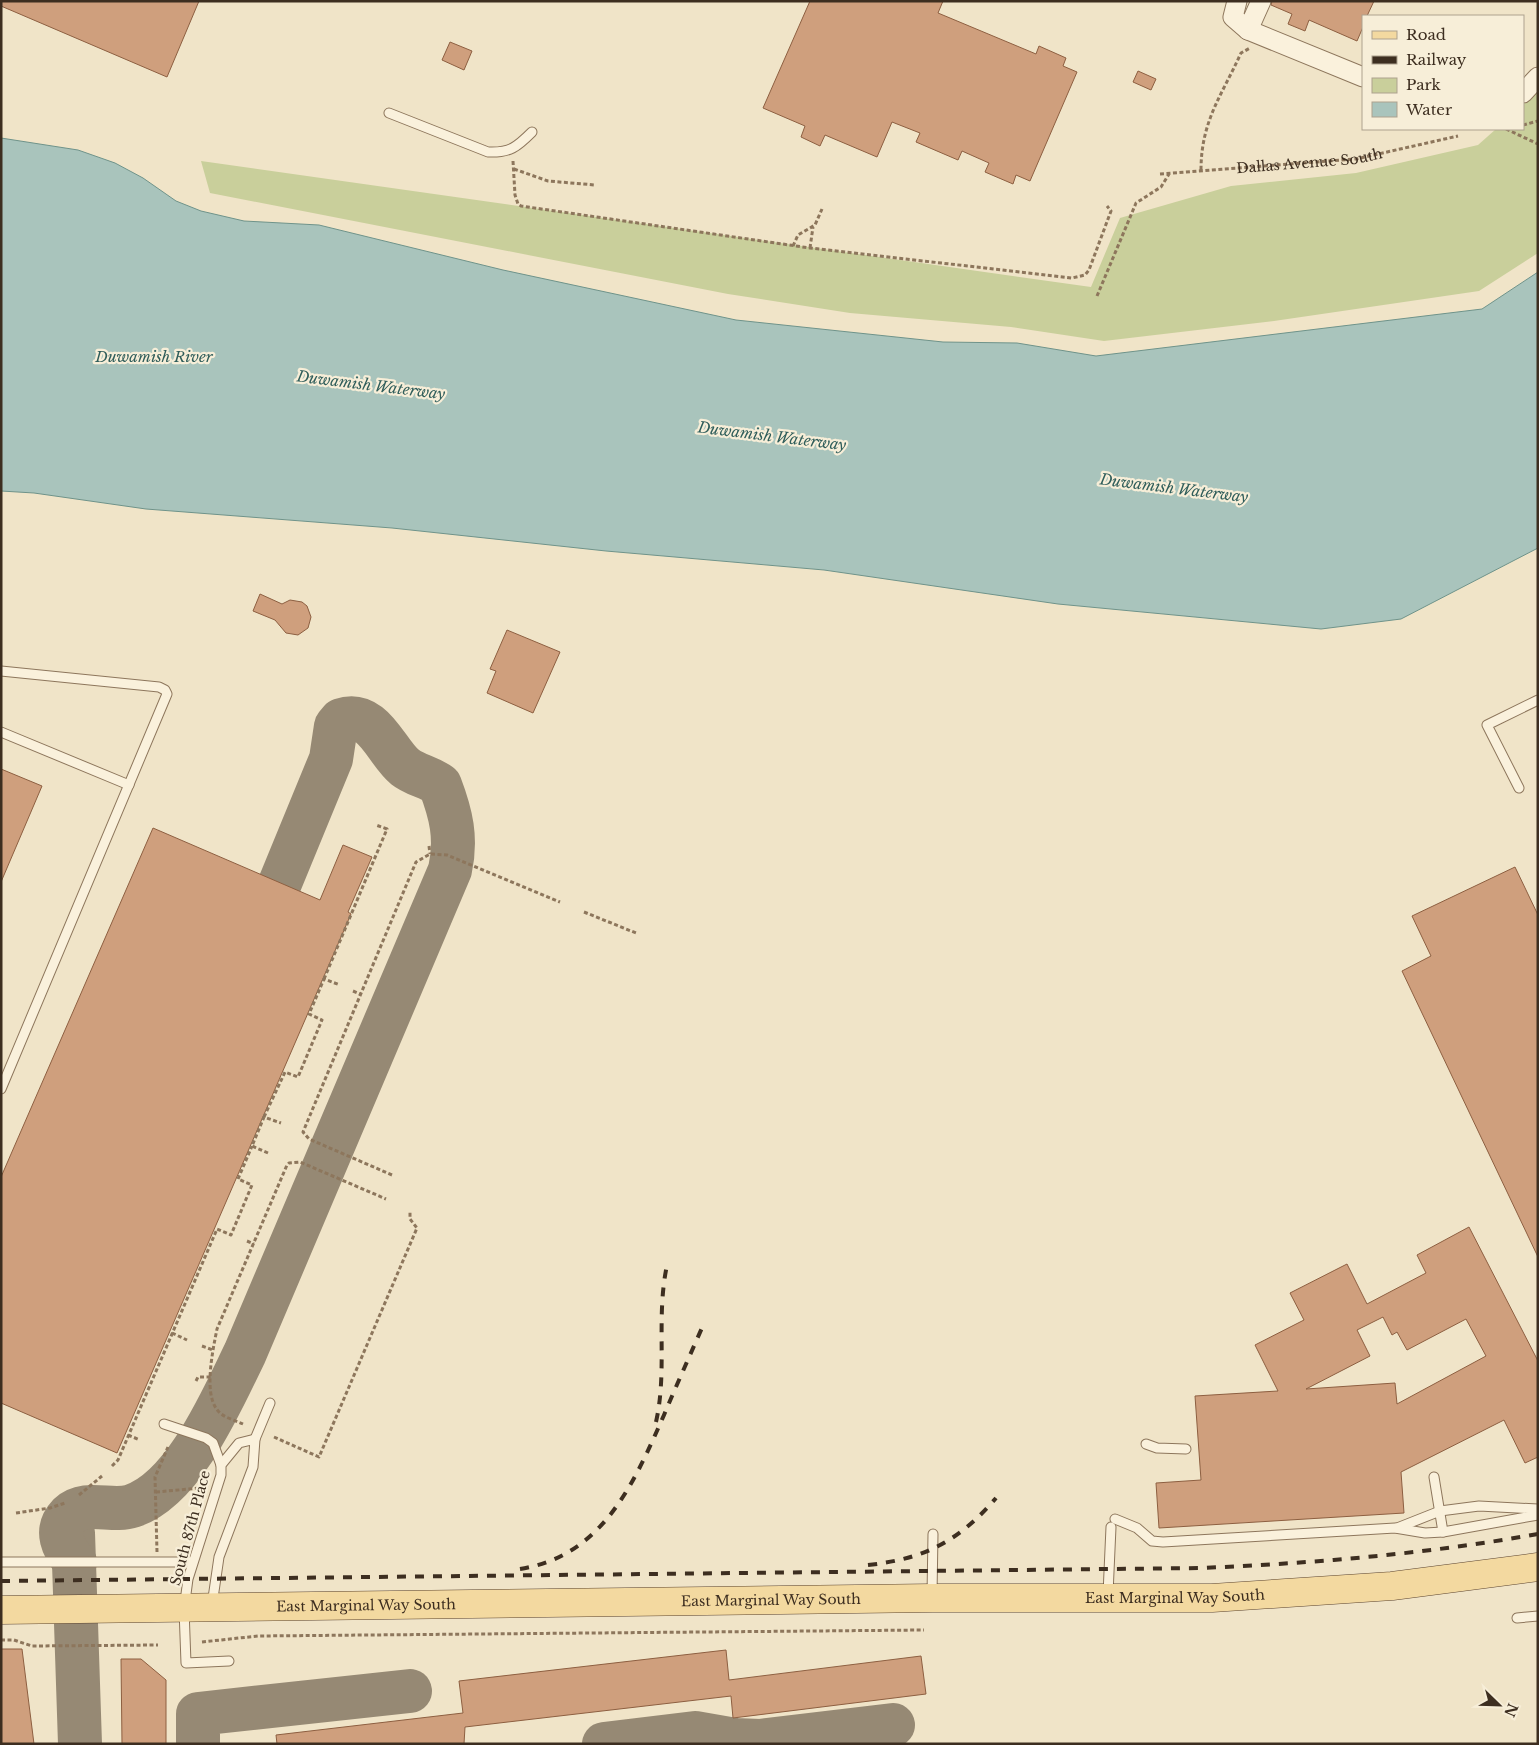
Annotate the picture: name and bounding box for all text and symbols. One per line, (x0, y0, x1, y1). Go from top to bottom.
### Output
legend (1362, 15, 1524, 130)
text: Road (1406, 25, 1446, 44)
text: Railway (1406, 50, 1467, 69)
text: Park (1406, 75, 1442, 94)
text: Water (1405, 100, 1453, 119)
street label: Dallas Avenue South (1236, 144, 1384, 177)
water label: Duwamish River (94, 347, 214, 366)
water label: Duwamish Waterway (295, 366, 447, 404)
water label: Duwamish Waterway (696, 417, 848, 455)
water label: Duwamish Waterway (1098, 469, 1250, 507)
street label: South 87th Place (166, 1468, 214, 1588)
street label: East Marginal Way South (1085, 1585, 1266, 1607)
street label: East Marginal Way South (681, 1590, 861, 1610)
street label: East Marginal Way South (276, 1595, 456, 1615)
north arrow (1474, 1680, 1524, 1730)
text: N (1500, 1701, 1522, 1720)

